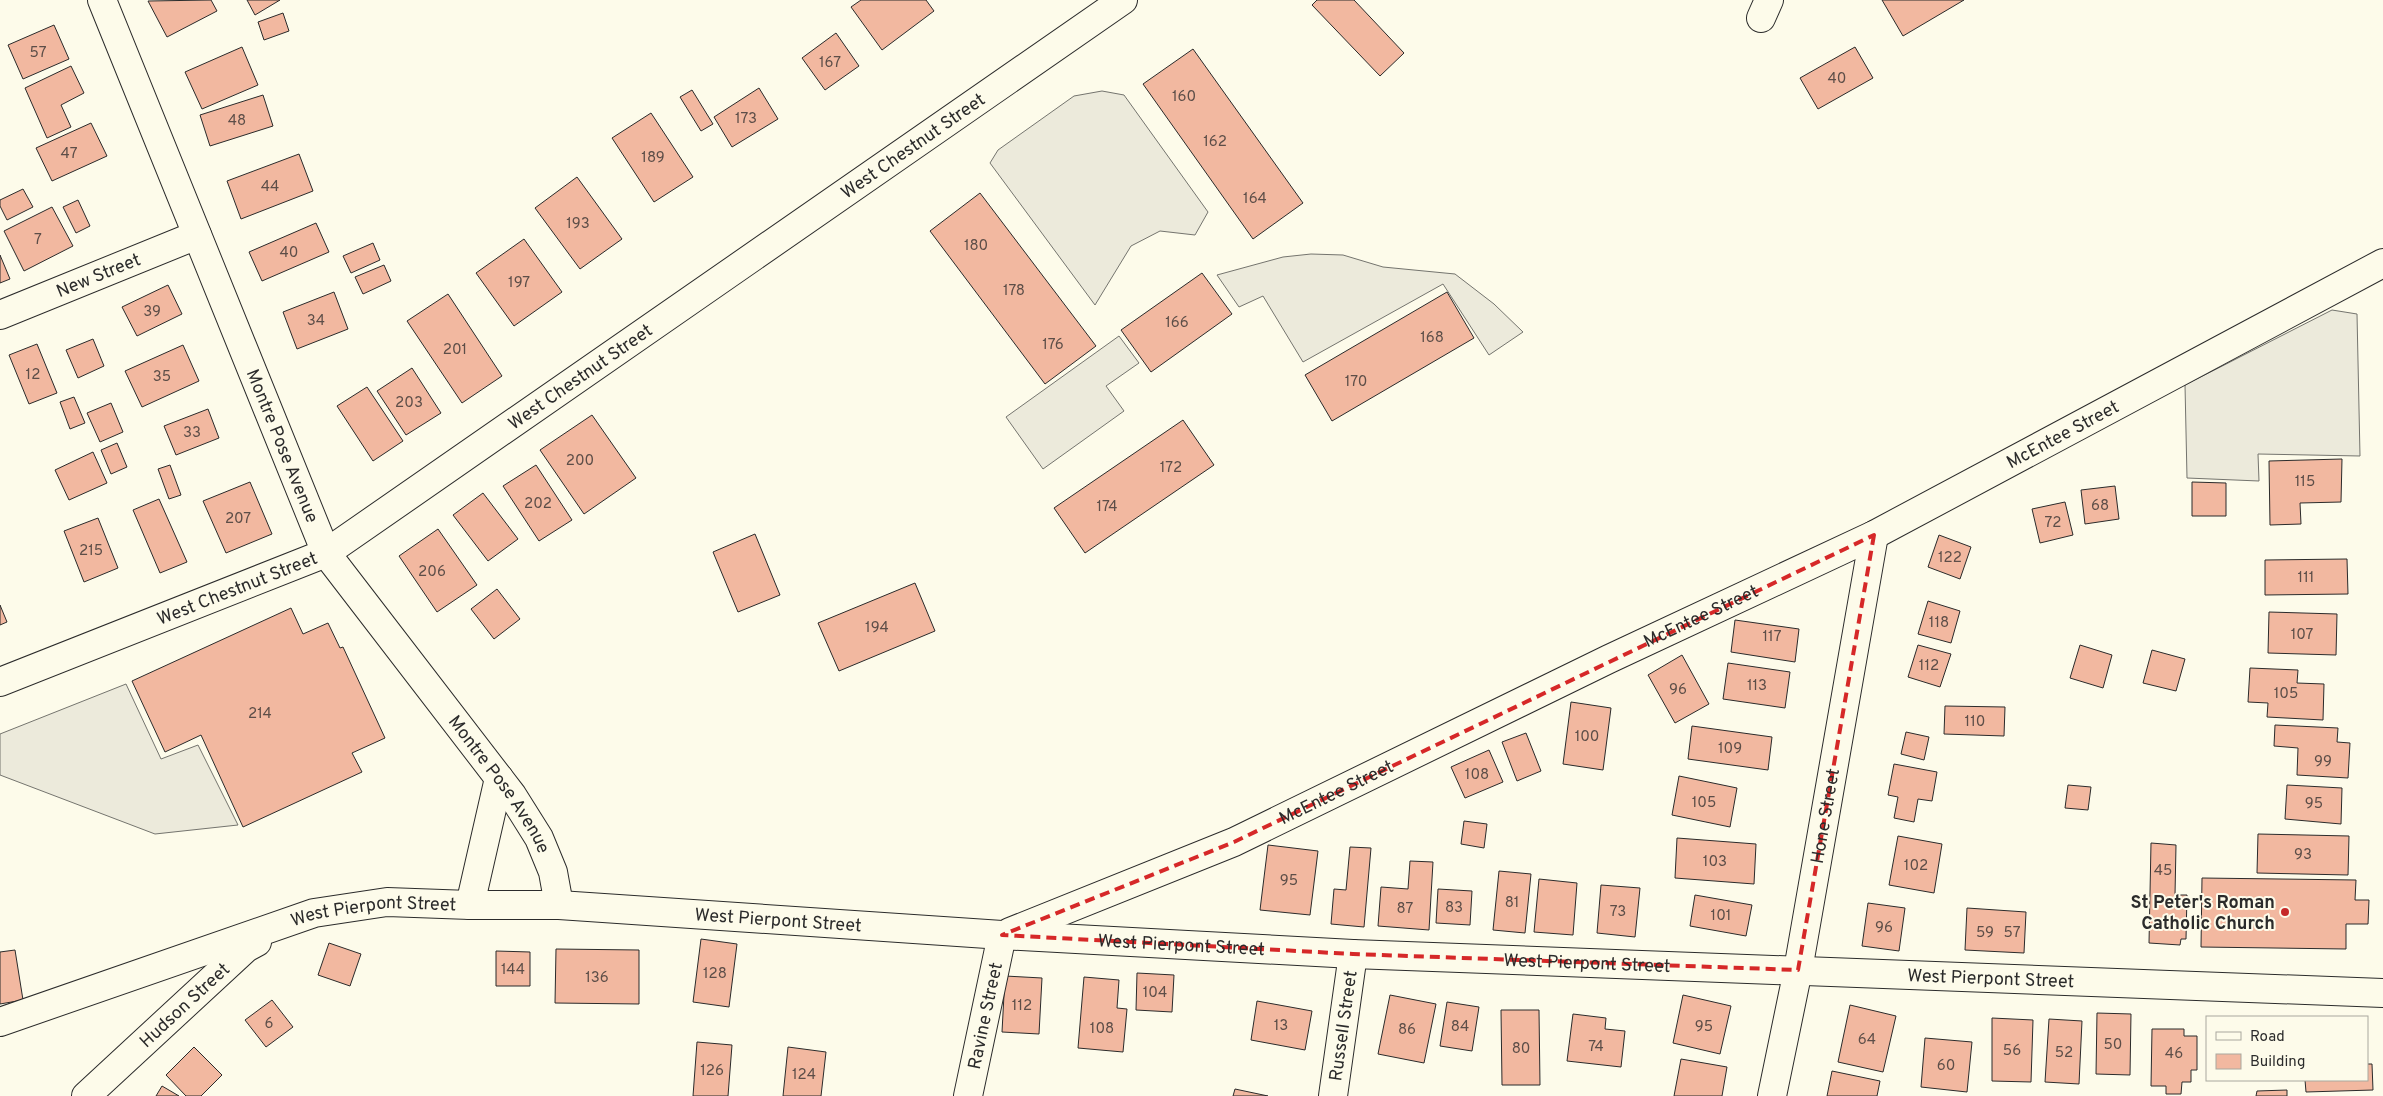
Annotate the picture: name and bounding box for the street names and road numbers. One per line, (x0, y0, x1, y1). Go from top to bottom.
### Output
street label: West Chestnut Street (837, 89, 990, 205)
street label: New Street (53, 249, 144, 304)
street label: West Chestnut Street (504, 320, 658, 436)
street label: Montre Pose Avenue (240, 366, 323, 527)
street label: McEntee Street (2003, 396, 2123, 475)
street label: West Chestnut Street (154, 548, 321, 632)
street label: McEntee Street (1640, 581, 1763, 654)
street label: Montre Pose Avenue (442, 711, 554, 857)
street label: McEntee Street (1276, 756, 1398, 831)
street label: Hone Street (1807, 767, 1846, 866)
street label: West Pierpont Street (288, 892, 457, 933)
street label: West Pierpont Street (694, 904, 862, 938)
street label: West Pierpont Street (1097, 930, 1266, 962)
street label: West Pierpont Street (1503, 950, 1671, 979)
street label: Hudson Street (135, 959, 235, 1054)
street label: Ravine Street (964, 960, 1009, 1072)
street label: West Pierpont Street (1907, 965, 2075, 994)
street label: Russell Street (1325, 969, 1364, 1083)

